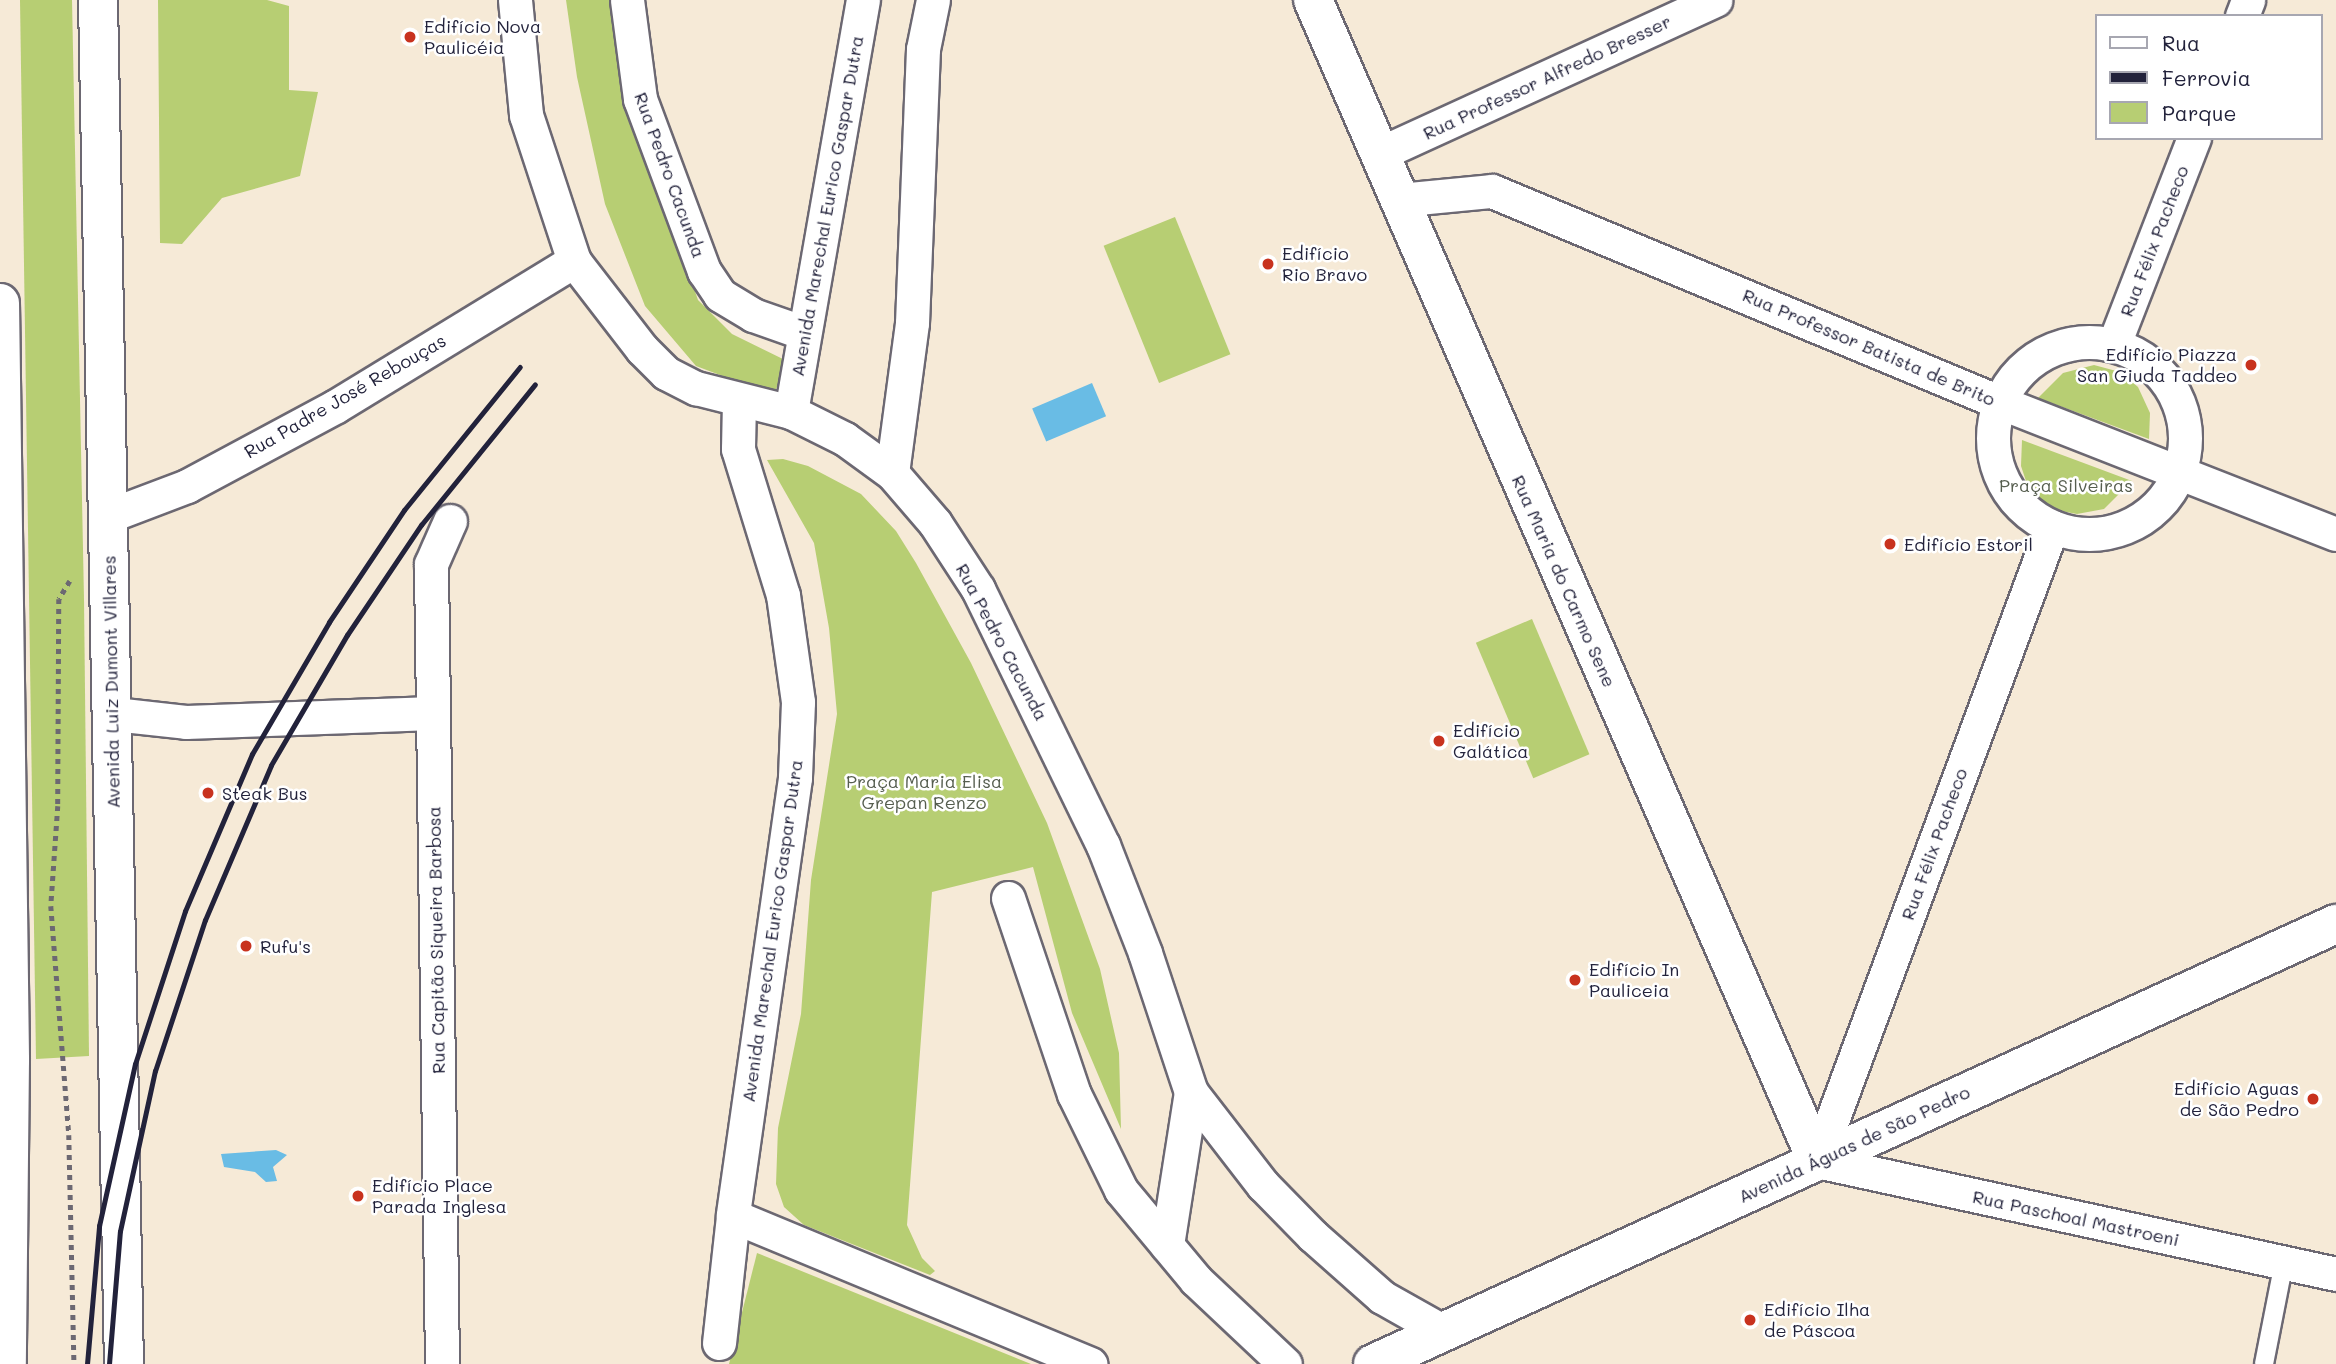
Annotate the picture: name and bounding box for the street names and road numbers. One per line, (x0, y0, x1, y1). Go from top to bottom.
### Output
street label: Rua Professor Alfredo Bresser (1420, 10, 1674, 144)
street label: Avenida Marechal Eurico Gaspar Dutra (786, 34, 868, 378)
street label: Rua Pedro Cacunda (630, 89, 710, 261)
street label: Rua Félix Pacheco (2115, 163, 2193, 319)
street label: Rua Professor Batista de Brito (1739, 284, 1999, 410)
street label: Rua Padre José Rebouças (240, 329, 450, 463)
street label: Rua Maria do Carmo Sene (1507, 472, 1621, 690)
street label: Avenida Luiz Dumont Villares (98, 555, 124, 809)
street label: Rua Pedro Cacunda (952, 560, 1052, 724)
street label: Avenida Marechal Eurico Gaspar Dutra (737, 758, 807, 1104)
street label: Rua Félix Pacheco (1897, 765, 1971, 923)
street label: Rua Capitão Siqueira Barbosa (423, 806, 449, 1074)
street label: Avenida Águas de São Pedro (1735, 1081, 1973, 1207)
street label: Rua Paschoal Mastroeni (1971, 1186, 2181, 1250)

